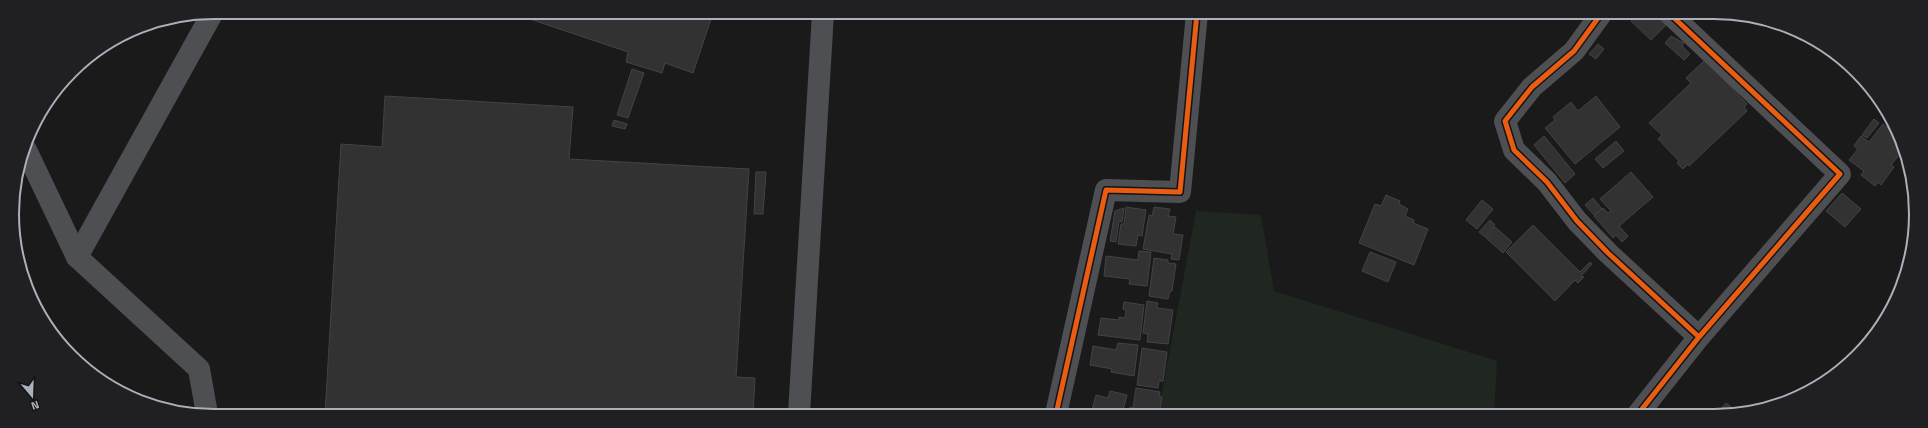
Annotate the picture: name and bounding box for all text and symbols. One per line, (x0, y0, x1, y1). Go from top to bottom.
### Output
north arrow (12, 376, 52, 416)
text: N (29, 397, 41, 414)

